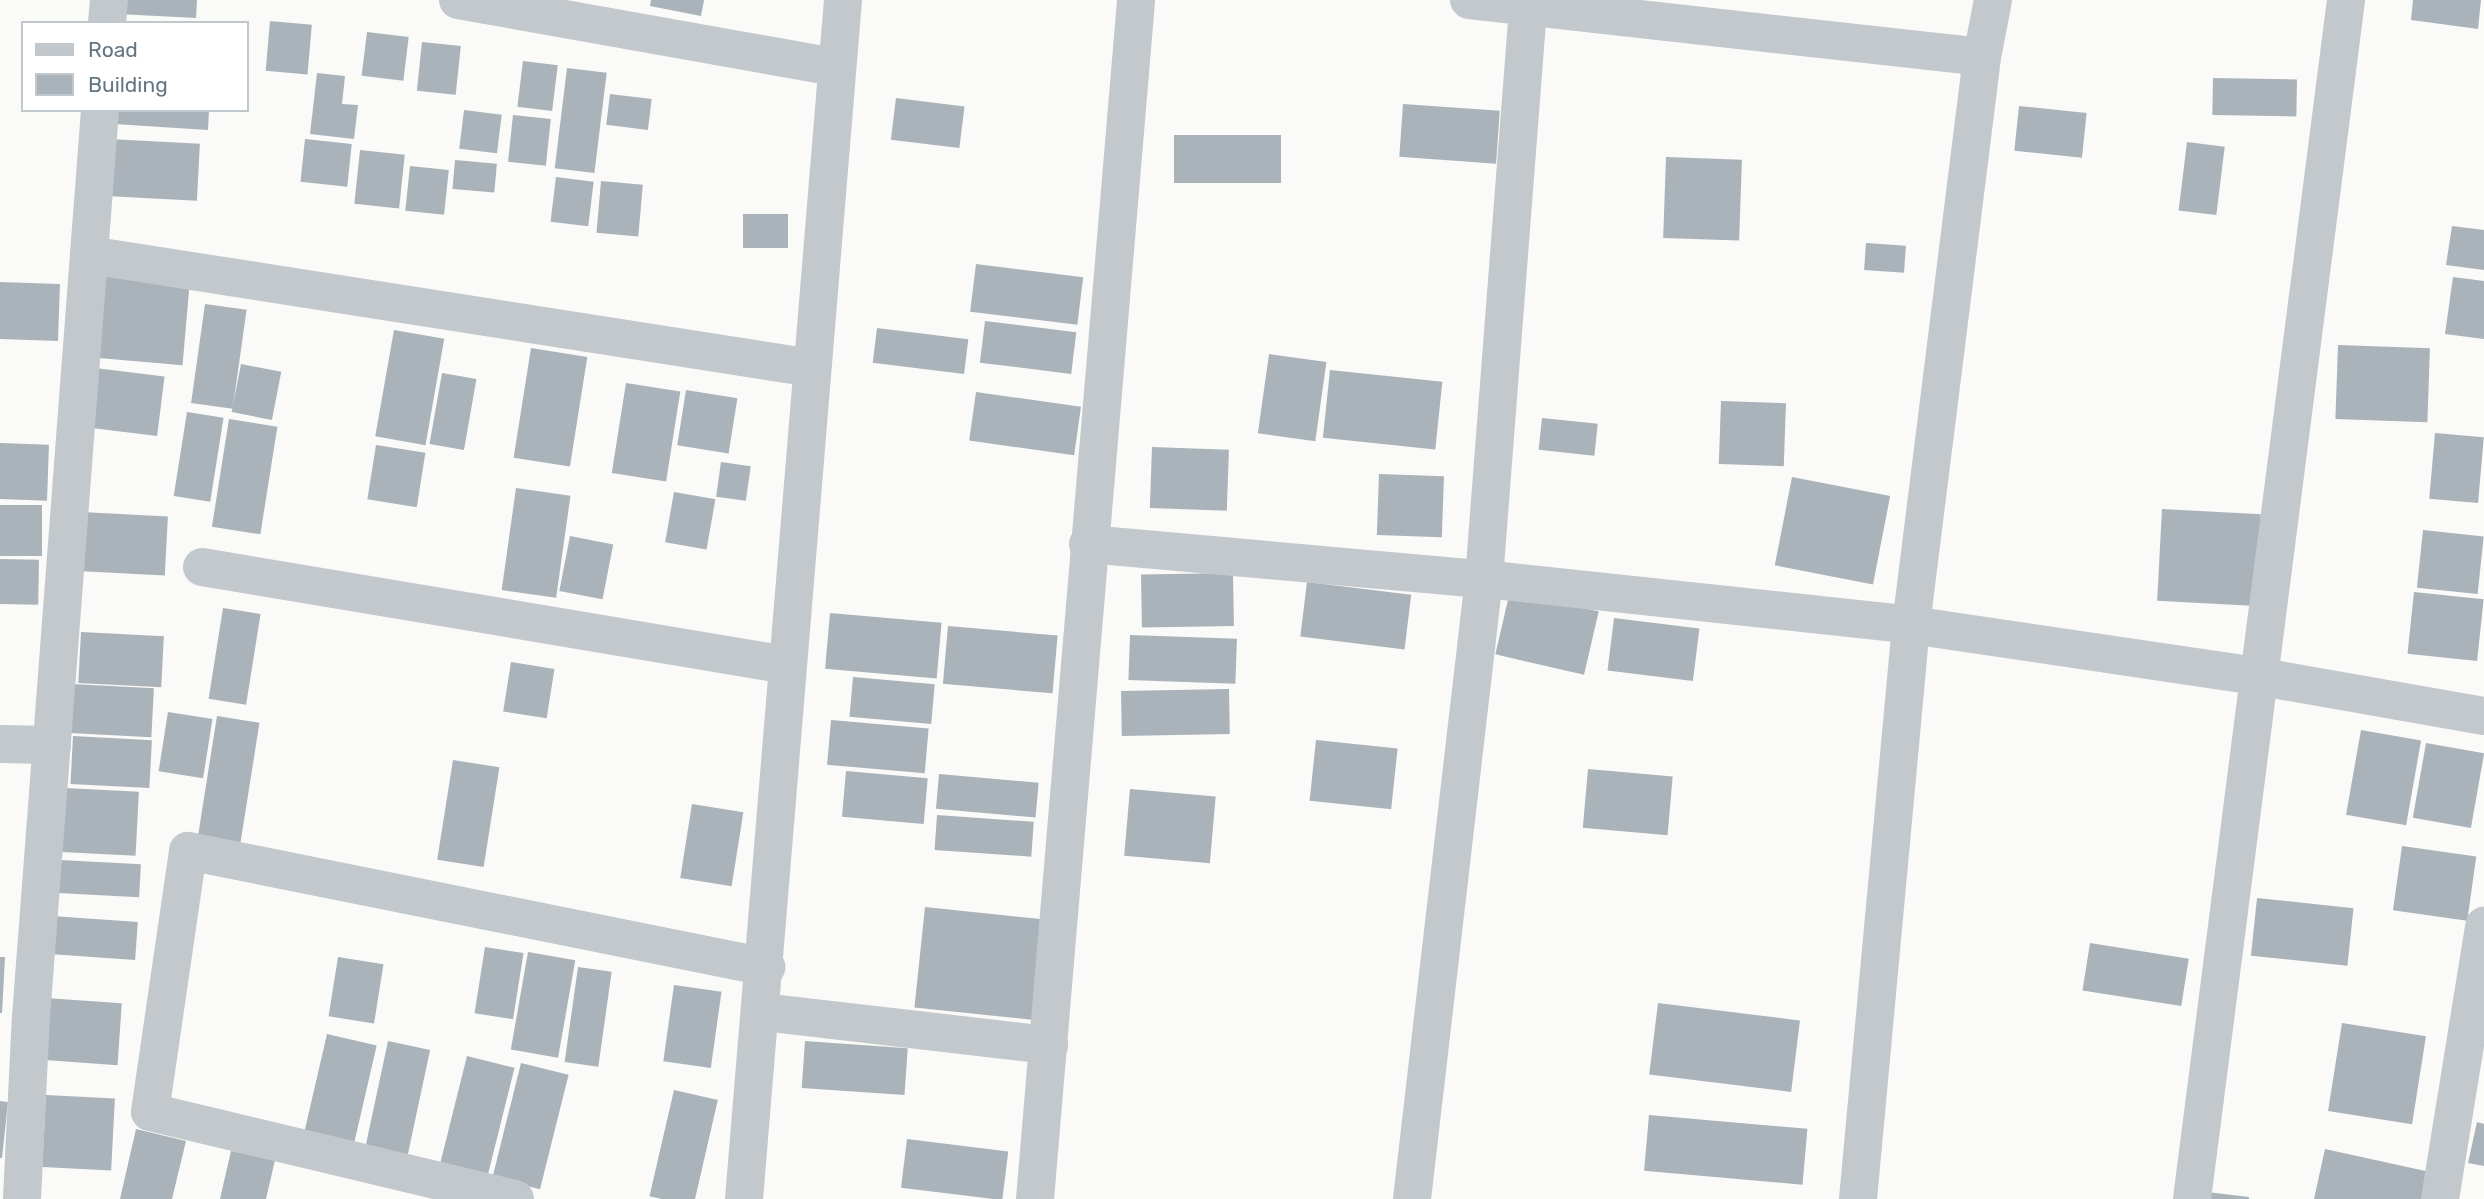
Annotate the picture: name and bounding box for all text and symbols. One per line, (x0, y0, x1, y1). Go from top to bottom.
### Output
legend (21, 21, 248, 112)
text: Road (88, 37, 138, 62)
text: Building (88, 72, 168, 97)

